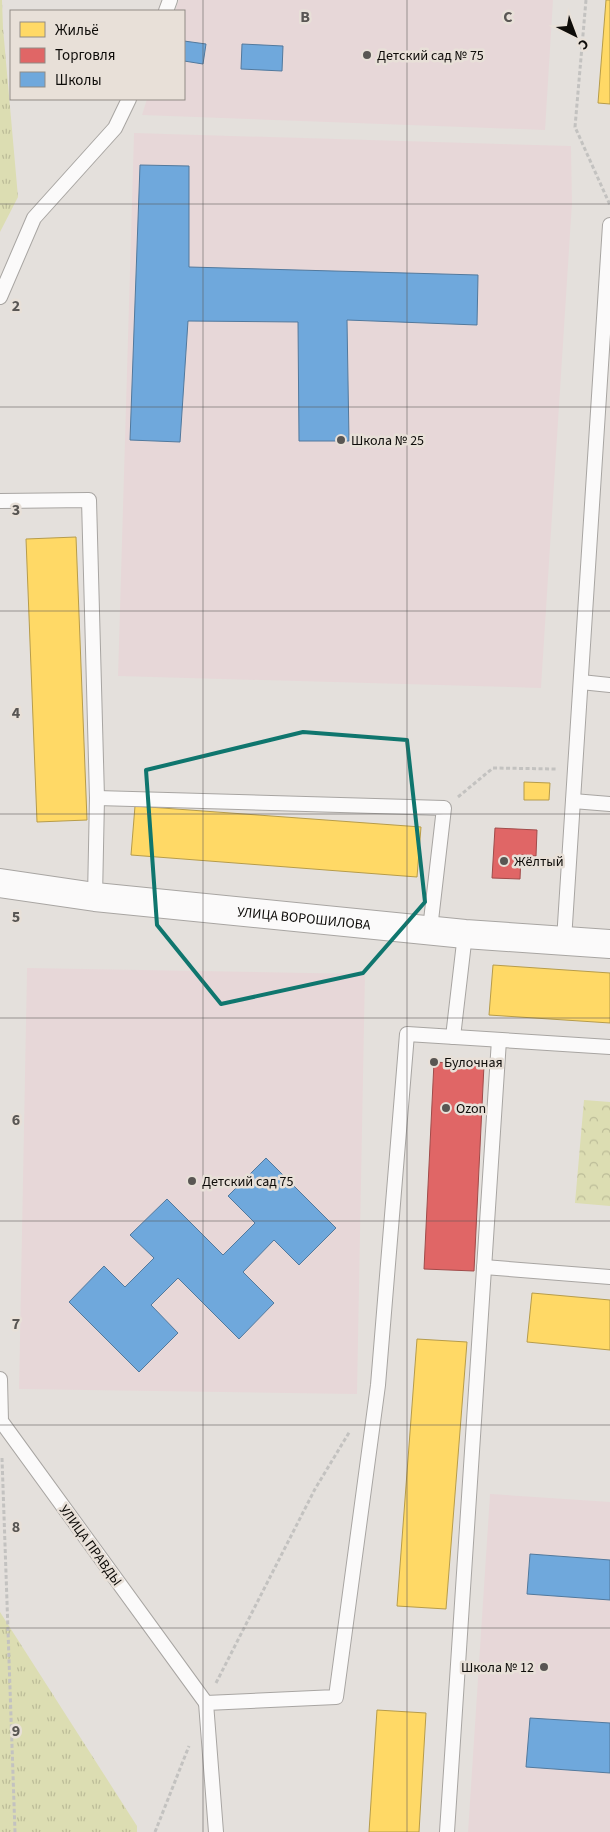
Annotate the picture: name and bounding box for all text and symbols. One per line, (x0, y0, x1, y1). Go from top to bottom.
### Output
text: B (300, 6, 310, 28)
text: C (503, 6, 513, 28)
legend (10, 10, 185, 100)
north arrow (550, 10, 600, 60)
text: Жильё (55, 20, 99, 41)
text: С (573, 34, 593, 54)
text: Торговля (55, 45, 115, 66)
place label: Детский сад № 75 (377, 46, 484, 66)
marker: Детский сад № 75 (361, 49, 373, 61)
text: Школы (55, 70, 102, 91)
text: 2 (12, 295, 20, 317)
place label: Школа № 25 (351, 431, 424, 451)
marker: Школа № 25 (335, 434, 347, 446)
text: 3 (12, 499, 20, 521)
text: 4 (12, 702, 21, 724)
place label: Жёлтый (514, 852, 564, 872)
marker: Жёлтый (498, 855, 510, 867)
street label: УЛИЦА ВОРОШИЛОВА (236, 902, 372, 936)
text: 5 (12, 906, 20, 928)
place label: Булочная (444, 1053, 503, 1073)
marker: Булочная (428, 1056, 440, 1068)
place label: Ozon (456, 1099, 486, 1119)
marker: Ozon (440, 1102, 452, 1114)
text: 6 (12, 1109, 20, 1131)
place label: Детский сад 75 (202, 1172, 294, 1192)
marker: Детский сад 75 (186, 1175, 198, 1187)
text: 7 (12, 1313, 20, 1335)
street label: УЛИЦА ПРАВДЫ (54, 1501, 126, 1590)
text: 8 (12, 1516, 20, 1538)
place label: Школа № 12 (461, 1658, 534, 1678)
marker: Школа № 12 (538, 1661, 550, 1673)
text: 9 (12, 1720, 20, 1742)

